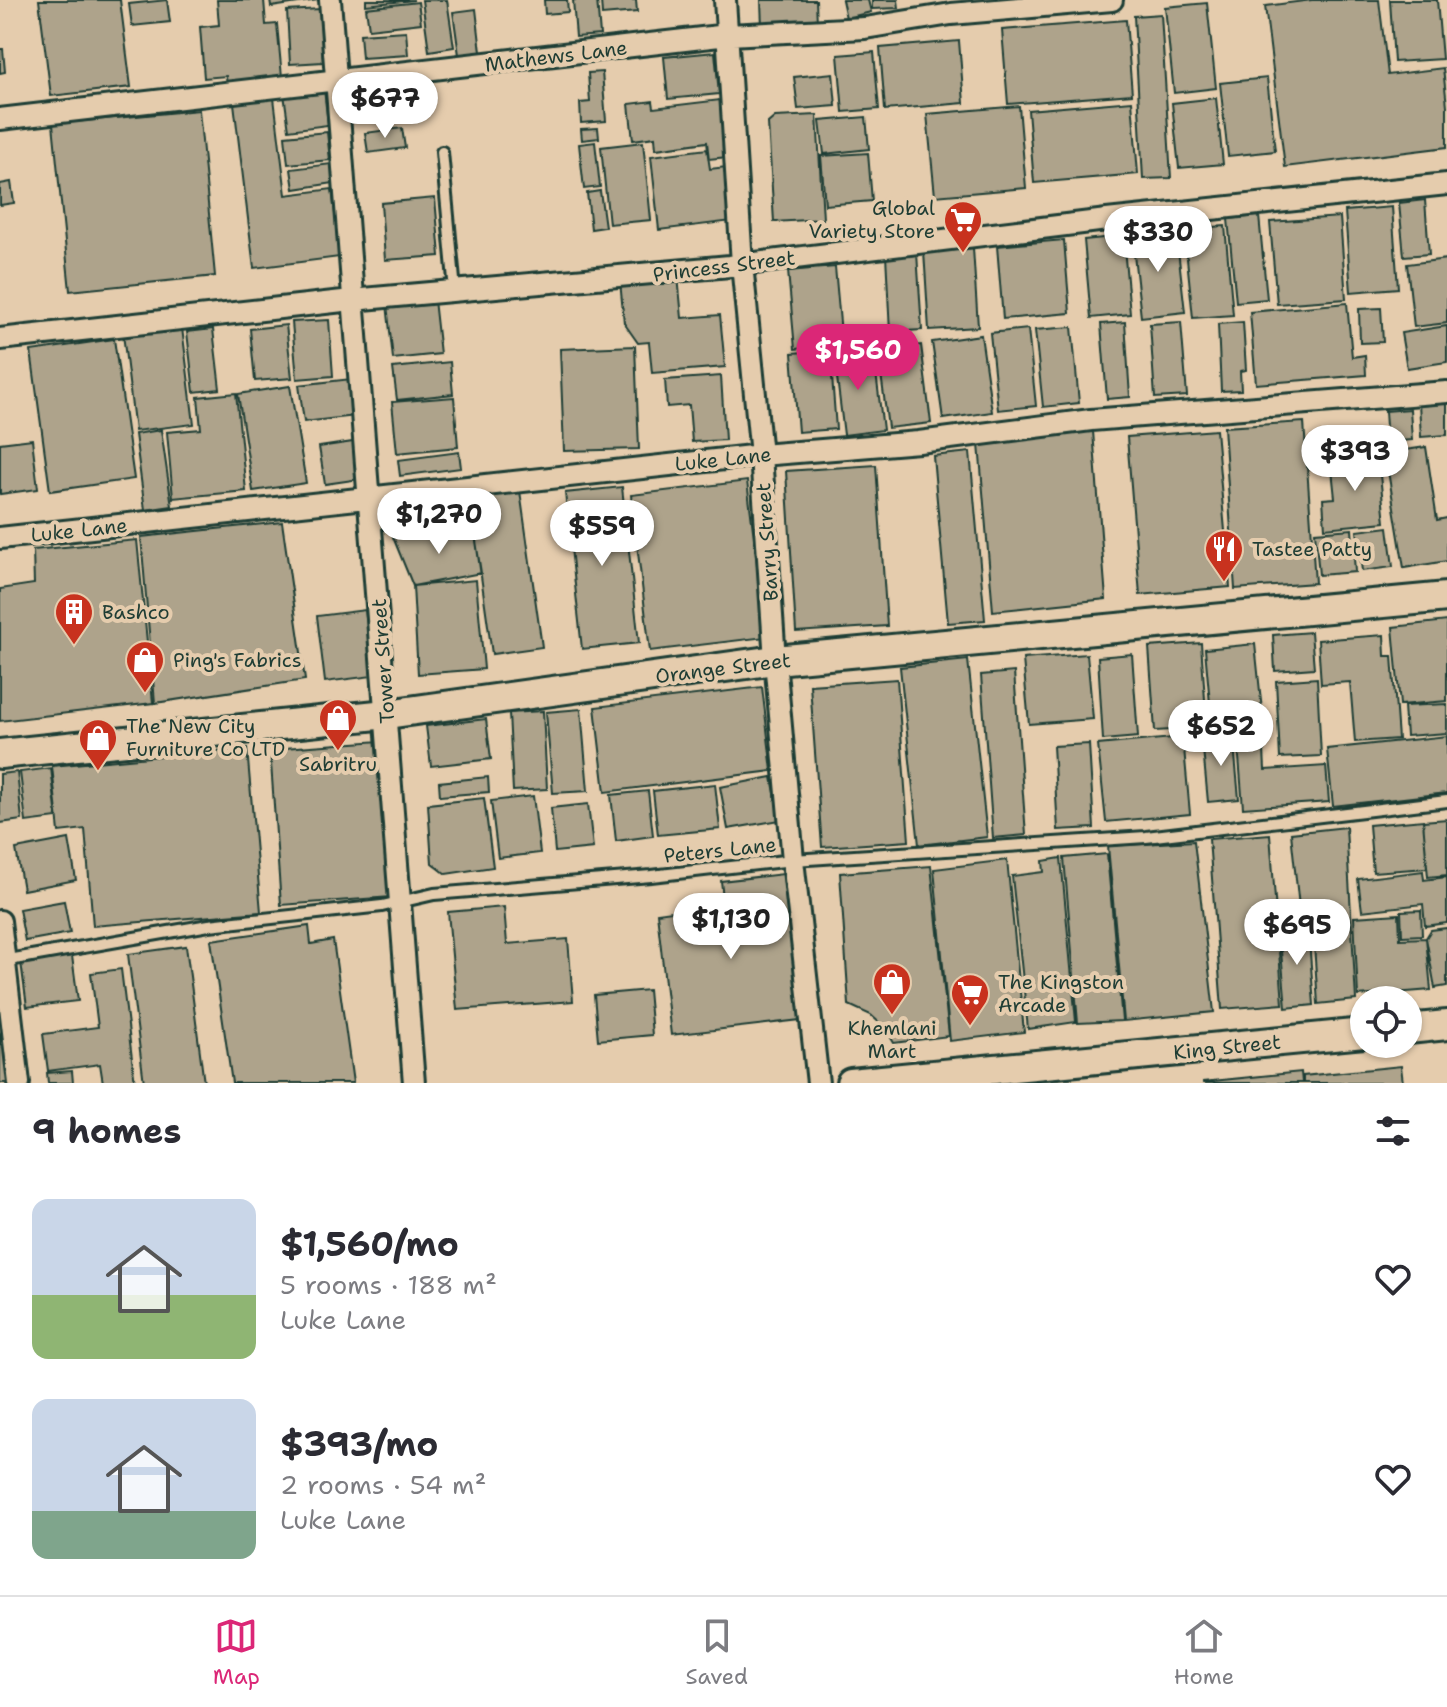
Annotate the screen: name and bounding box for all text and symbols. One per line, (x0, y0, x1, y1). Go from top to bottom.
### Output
street label: Mathews Lane (483, 34, 629, 78)
pin: $677 (338, 72, 432, 140)
text: $677 (350, 80, 420, 115)
place label: Global Variety Store (809, 195, 935, 244)
supermarket icon: Global Variety Store (942, 199, 984, 254)
pin: $330 (1111, 206, 1205, 274)
text: $330 (1122, 214, 1194, 249)
street label: Princess Street (651, 244, 797, 288)
pin: $1,560 (793, 324, 923, 392)
text: $1,560 (814, 332, 902, 367)
pin: $393 (1308, 425, 1402, 493)
text: $393 (1319, 433, 1391, 468)
street label: Luke Lane (673, 441, 773, 477)
street label: Barry Street (750, 482, 784, 602)
pin: $1,270 (374, 488, 504, 556)
text: $1,270 (395, 496, 483, 531)
pin: $559 (555, 500, 649, 568)
text: $559 (568, 508, 636, 543)
street label: Luke Lane (29, 512, 129, 548)
restaurant icon: Tastee Patty (1203, 528, 1245, 583)
place label: Tastee Patty (1252, 536, 1372, 562)
building icon: Bashco (53, 591, 95, 646)
street label: Tower Street (366, 598, 400, 724)
place label: Bashco (102, 599, 170, 625)
shop icon: Ping's Fabrics (124, 639, 166, 694)
place label: Ping's Fabrics (173, 647, 302, 673)
street label: Orange Street (654, 647, 792, 689)
shop icon: Sabritru (317, 697, 359, 752)
pin: $652 (1174, 700, 1268, 768)
text: $652 (1186, 708, 1256, 743)
place label: The New City Furniture Co LTD (126, 713, 285, 762)
shop icon: The New City Furniture Co LTD (77, 717, 119, 772)
place label: Sabritru (299, 751, 377, 777)
street label: Peters Lane (662, 831, 778, 869)
pin: $1,130 (666, 893, 796, 961)
pin: $695 (1250, 899, 1344, 967)
text: $1,130 (691, 901, 771, 936)
text: $695 (1262, 907, 1332, 942)
shop icon: Khemlani Mart (871, 961, 913, 1016)
place label: The Kingston Arcade (998, 969, 1124, 1018)
supermarket icon: The Kingston Arcade (949, 972, 991, 1027)
map controls (1350, 986, 1422, 1058)
button: locate (1350, 986, 1422, 1058)
place label: Khemlani Mart (847, 1015, 937, 1064)
street label: King Street (1172, 1028, 1282, 1066)
text: 9 homes (32, 1108, 181, 1154)
icon: filters (1371, 1109, 1415, 1153)
text: $1,560/mo (280, 1221, 459, 1267)
icon: home (96, 1231, 192, 1327)
icon: heart (1371, 1257, 1415, 1301)
text: 5 rooms · 188 m² (280, 1267, 497, 1302)
text: Luke Lane (280, 1302, 406, 1337)
text: $393/mo (280, 1421, 438, 1467)
icon: home (96, 1431, 192, 1527)
icon: heart (1371, 1457, 1415, 1501)
text: 2 rooms · 54 m² (280, 1467, 486, 1502)
text: Luke Lane (280, 1502, 406, 1537)
tab: Map (213, 1614, 260, 1691)
tab: Saved (686, 1614, 748, 1691)
tab: Home (1174, 1614, 1234, 1691)

